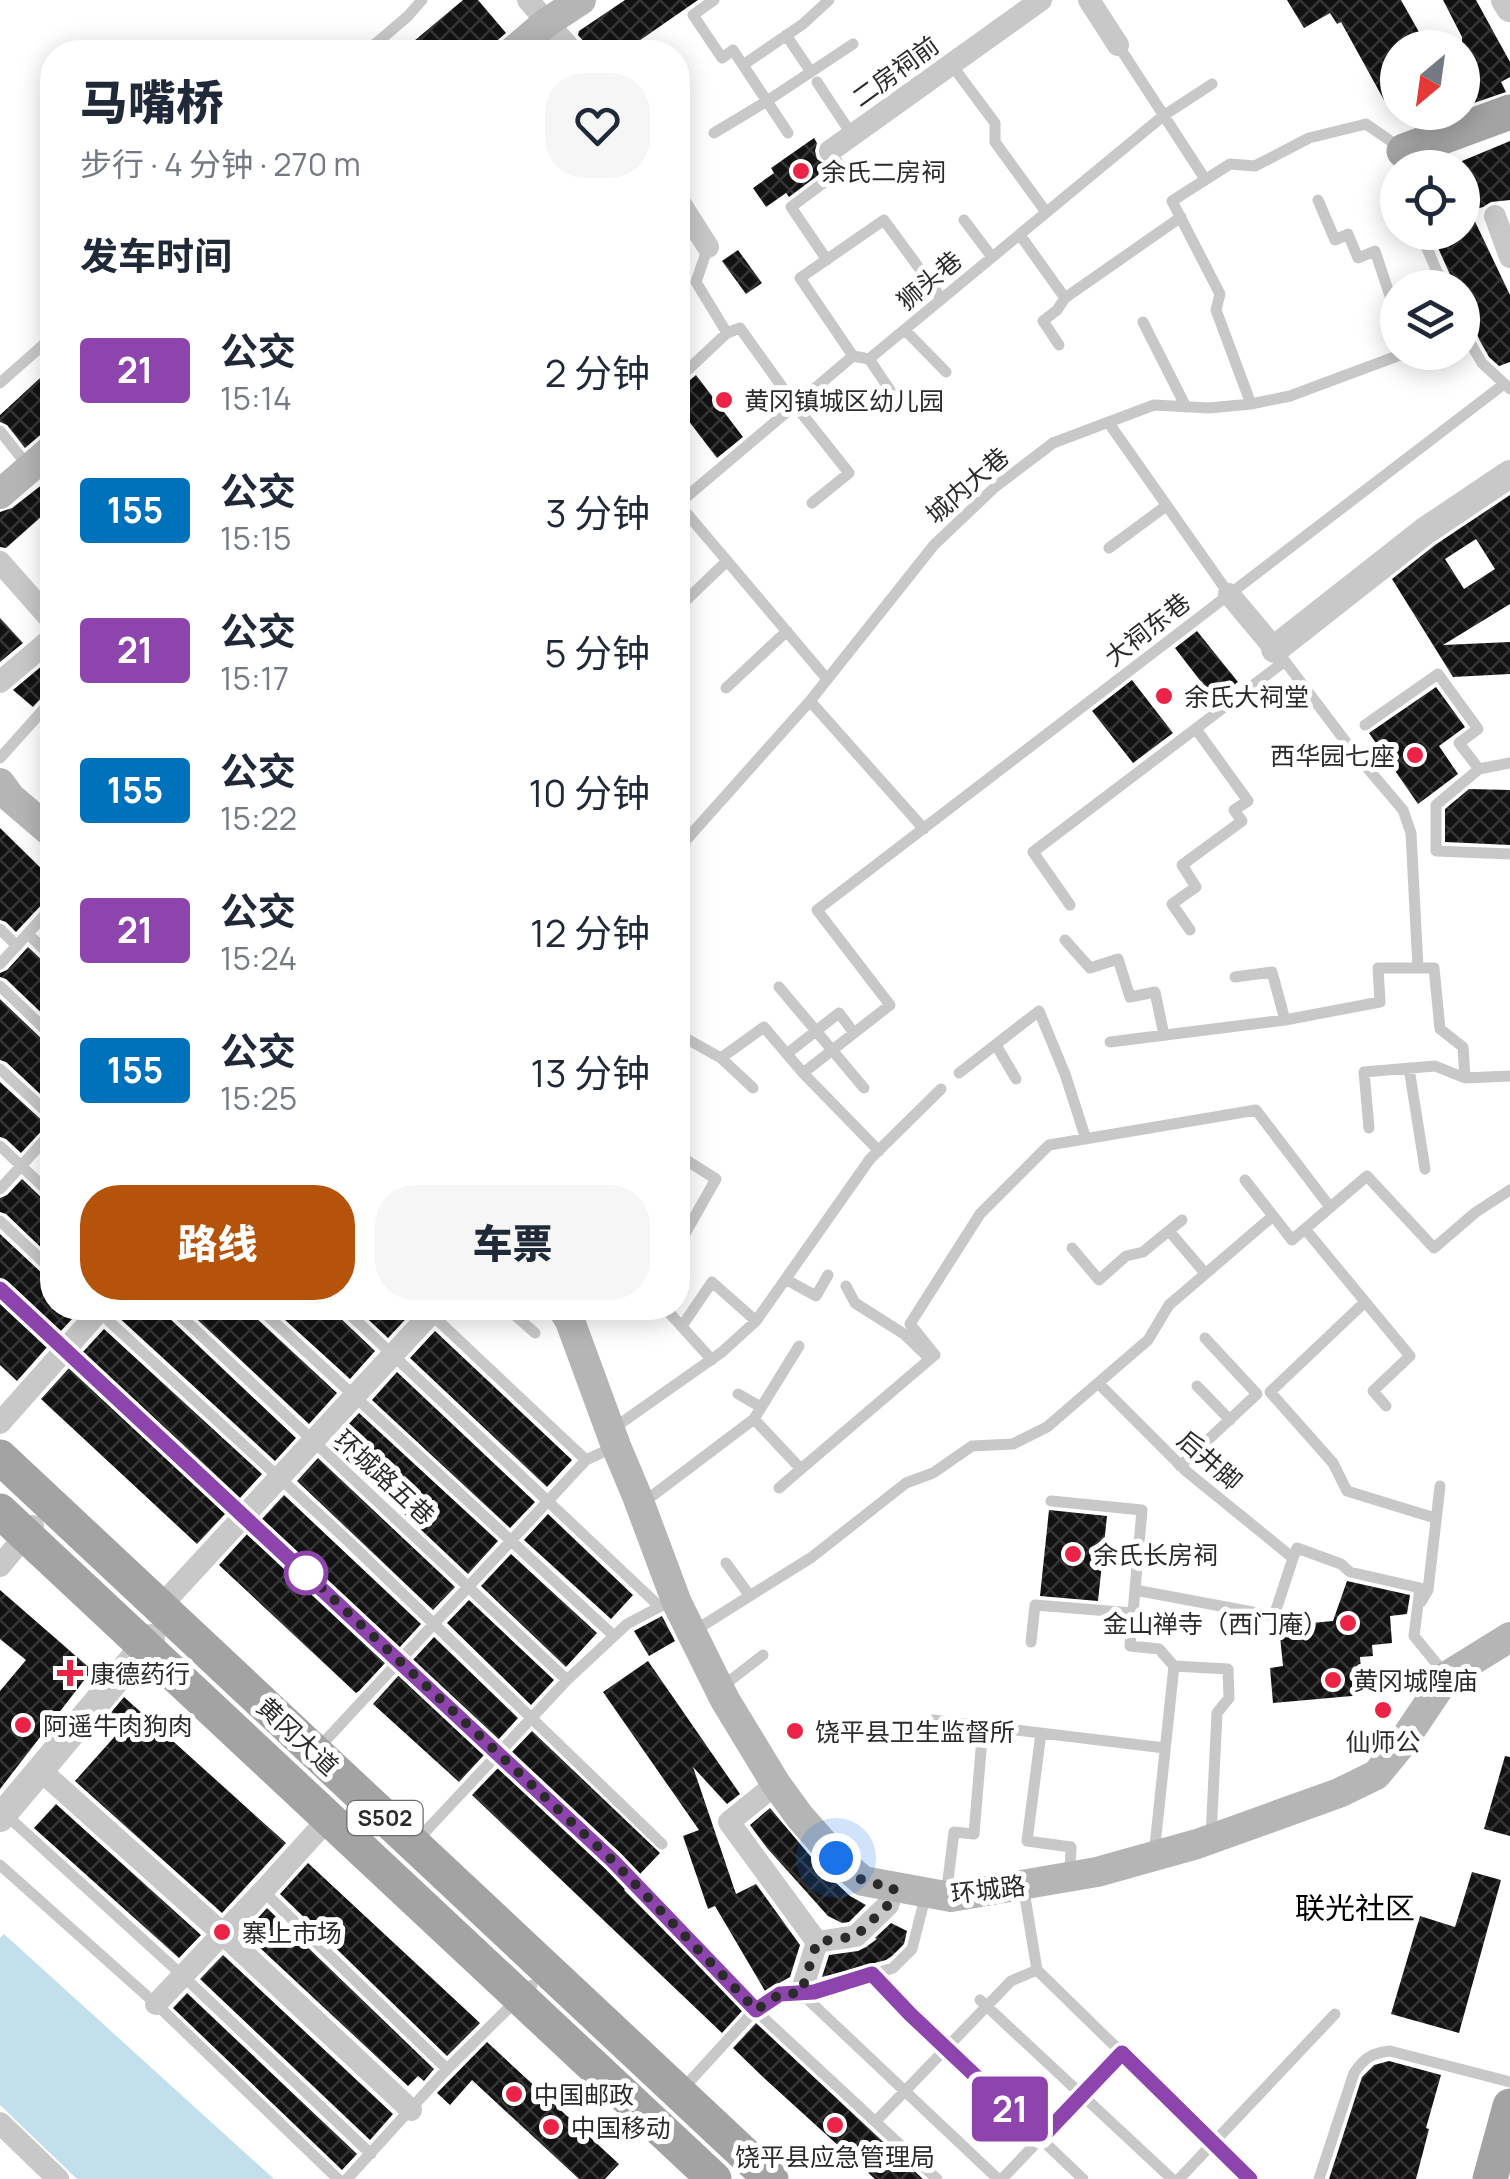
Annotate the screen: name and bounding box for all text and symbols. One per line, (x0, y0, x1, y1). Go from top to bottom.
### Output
street label: 二房祠前 (844, 27, 946, 115)
north arrow (1380, 30, 1480, 130)
map controls (1380, 30, 1480, 370)
text: 马嘴桥 (80, 69, 224, 134)
button: heart (545, 73, 650, 178)
text: 步行 · 4 分钟 · 270 m (80, 142, 361, 186)
button: locate (1380, 150, 1480, 250)
place label: 余氏二房祠 (821, 154, 946, 189)
marker: 余氏二房祠 (790, 160, 812, 182)
text: 发车时间 (80, 229, 232, 281)
street label: 狮头巷 (889, 242, 969, 318)
button: layers (1380, 270, 1480, 370)
text: 公交 (220, 324, 296, 376)
text: 21 (117, 346, 153, 394)
text: 2 分钟 (545, 346, 650, 398)
text: 15:14 (220, 376, 292, 420)
place label: 黄冈镇城区幼儿园 (744, 383, 944, 418)
marker: 黄冈镇城区幼儿园 (713, 389, 735, 411)
street label: 城内大巷 (918, 439, 1016, 531)
text: 公交 (220, 464, 296, 516)
text: 155 (107, 486, 163, 534)
text: 3 分钟 (545, 486, 650, 538)
text: 15:15 (220, 516, 292, 560)
street label: 大祠东巷 (1097, 584, 1197, 674)
text: 公交 (220, 604, 296, 656)
text: 21 (117, 626, 153, 674)
text: 5 分钟 (544, 626, 650, 678)
text: 15:17 (220, 656, 289, 700)
place label: 余氏大祠堂 (1184, 679, 1309, 714)
marker: 余氏大祠堂 (1153, 685, 1175, 707)
place label: 西华园七座 (1270, 738, 1395, 773)
text: 公交 (220, 744, 296, 796)
marker: 西华园七座 (1404, 744, 1426, 766)
text: 155 (107, 766, 163, 814)
text: 10 分钟 (528, 766, 650, 818)
text: 15:22 (220, 796, 297, 840)
text: 公交 (220, 884, 296, 936)
text: 21 (117, 906, 153, 954)
text: 12 分钟 (530, 906, 650, 958)
text: 15:24 (220, 936, 297, 980)
text: 公交 (220, 1024, 296, 1076)
text: 155 (107, 1046, 163, 1094)
text: 13 分钟 (531, 1046, 650, 1098)
text: 15:25 (220, 1076, 297, 1120)
button: 路线 (80, 1185, 355, 1300)
button: 车票 (375, 1185, 650, 1300)
street label: 环城路五巷 (327, 1422, 443, 1532)
street label: 后井脚 (1170, 1422, 1250, 1498)
place label: 余氏长房祠 (1093, 1537, 1218, 1572)
marker: 余氏长房祠 (1062, 1543, 1084, 1565)
unlabelled marker (285, 1552, 327, 1594)
place label: 金山禅寺（西门庵） (1103, 1606, 1328, 1641)
marker: 金山禅寺（西门庵） (1337, 1612, 1359, 1634)
place label: 康德药行 (90, 1656, 190, 1691)
marker: 康德药行 (59, 1662, 81, 1684)
place label: 黄冈城隍庙 (1353, 1663, 1478, 1698)
marker: 黄冈城隍庙 (1322, 1669, 1344, 1691)
street label: 黄冈大道 (249, 1689, 347, 1783)
marker: 仙师公 (1372, 1699, 1394, 1721)
place label: 阿遥牛肉狗肉 (43, 1708, 193, 1743)
marker: 阿遥牛肉狗肉 (12, 1714, 34, 1736)
place label: 饶平县卫生监督所 (815, 1714, 1015, 1749)
marker: 饶平县卫生监督所 (784, 1720, 806, 1742)
place label: 仙师公 (1345, 1724, 1421, 1759)
road number: S502 (348, 1801, 422, 1835)
your location (811, 1833, 861, 1883)
street label: 环城路 (949, 1867, 1027, 1911)
district label: 联光社区 (1295, 1887, 1415, 1928)
place label: 寨上市场 (242, 1915, 342, 1950)
marker: 寨上市场 (211, 1921, 233, 1943)
line badge: 21 (965, 2076, 1055, 2142)
place label: 中国邮政 (534, 2077, 634, 2112)
marker: 中国邮政 (503, 2083, 525, 2105)
text: 21 (992, 2085, 1028, 2133)
place label: 中国移动 (571, 2110, 671, 2145)
marker: 饶平县应急管理局 (824, 2114, 846, 2136)
marker: 中国移动 (540, 2116, 562, 2138)
place label: 饶平县应急管理局 (735, 2139, 935, 2174)

